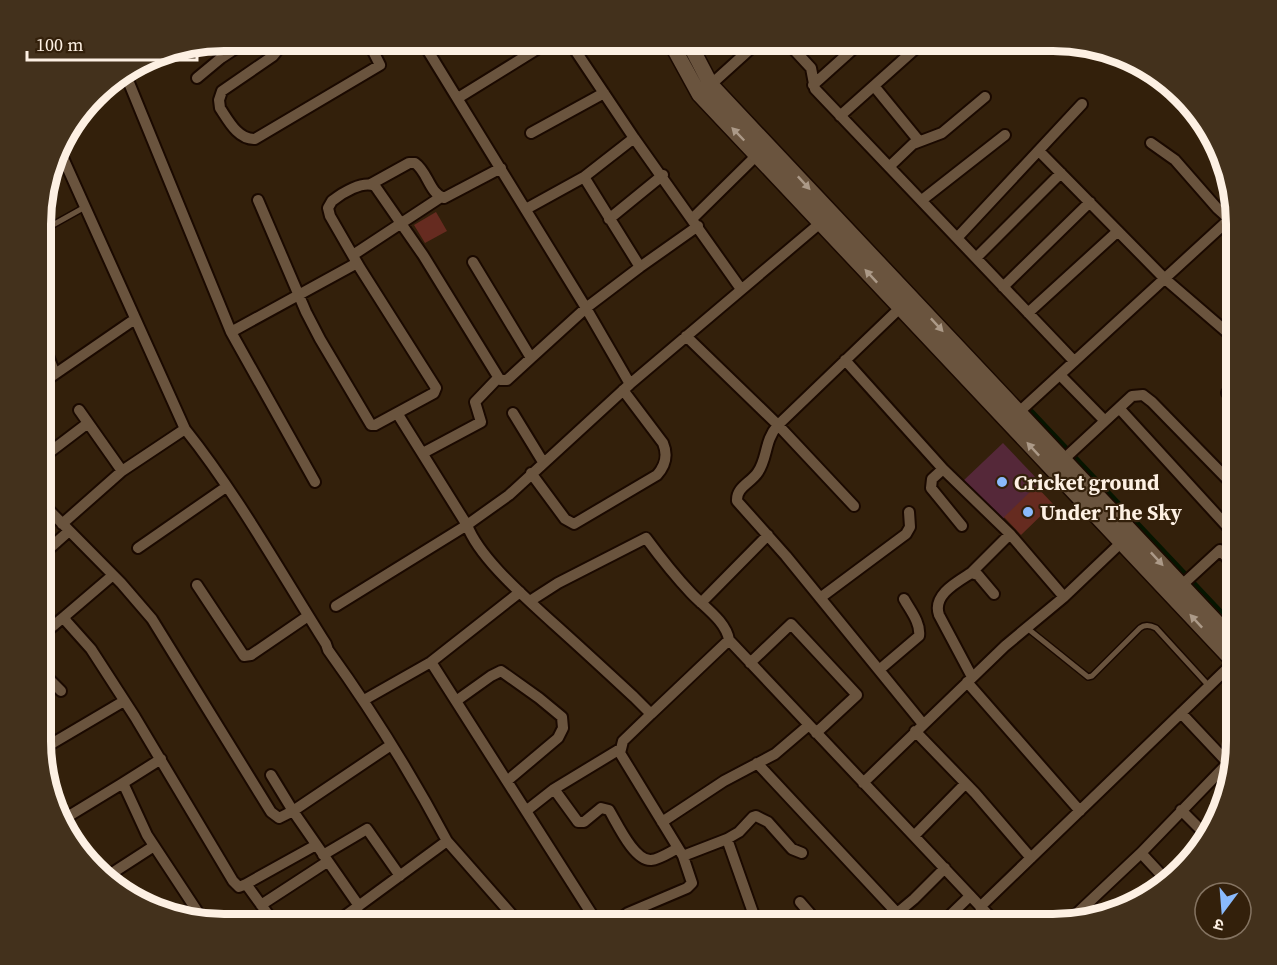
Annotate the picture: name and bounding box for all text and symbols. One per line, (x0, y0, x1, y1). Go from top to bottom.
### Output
scale bar (27, 24, 196, 62)
text: 100 m (36, 32, 83, 57)
one-way arrow (731, 126, 745, 141)
one-way arrow (797, 175, 811, 190)
one-way arrow (865, 269, 878, 284)
one-way arrow (930, 317, 943, 332)
one-way arrow (1027, 442, 1041, 456)
place label: Cricket ground (1014, 468, 1160, 497)
marker: Cricket ground (995, 475, 1009, 489)
place label: Under The Sky (1040, 498, 1183, 527)
marker: Under The Sky (1021, 505, 1035, 519)
one-way arrow (1150, 551, 1164, 566)
one-way arrow (1189, 614, 1203, 629)
north arrow (1193, 881, 1253, 941)
text: उ (1211, 913, 1226, 937)

